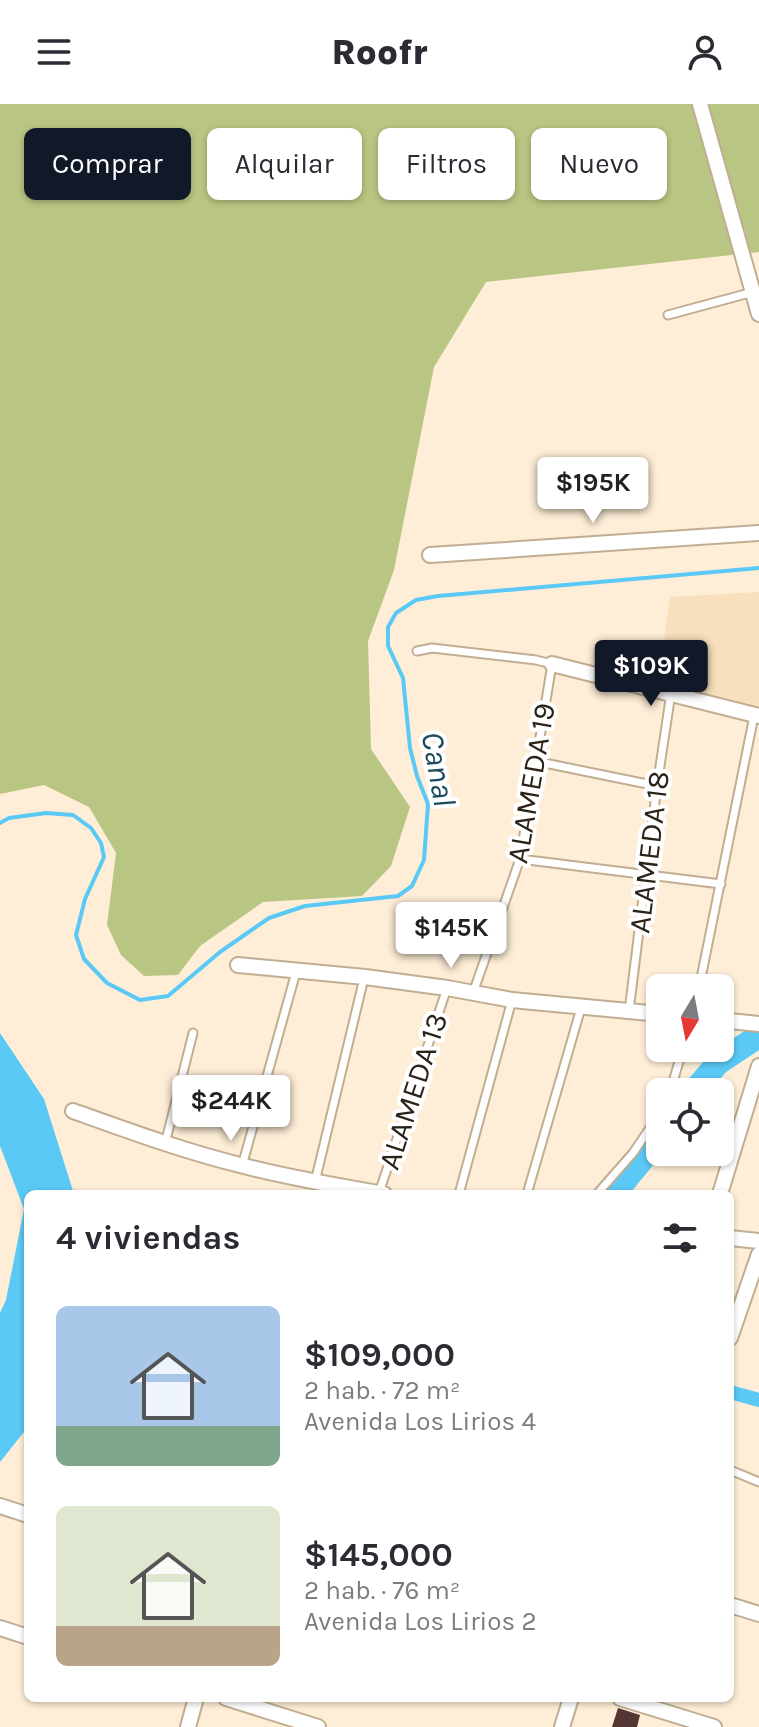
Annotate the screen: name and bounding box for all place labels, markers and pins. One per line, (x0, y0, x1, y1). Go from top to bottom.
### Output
pin: $195K (537, 457, 649, 525)
pin: $109K (595, 640, 707, 708)
pin: $145K (395, 902, 507, 970)
pin: $244K (175, 1075, 287, 1143)

